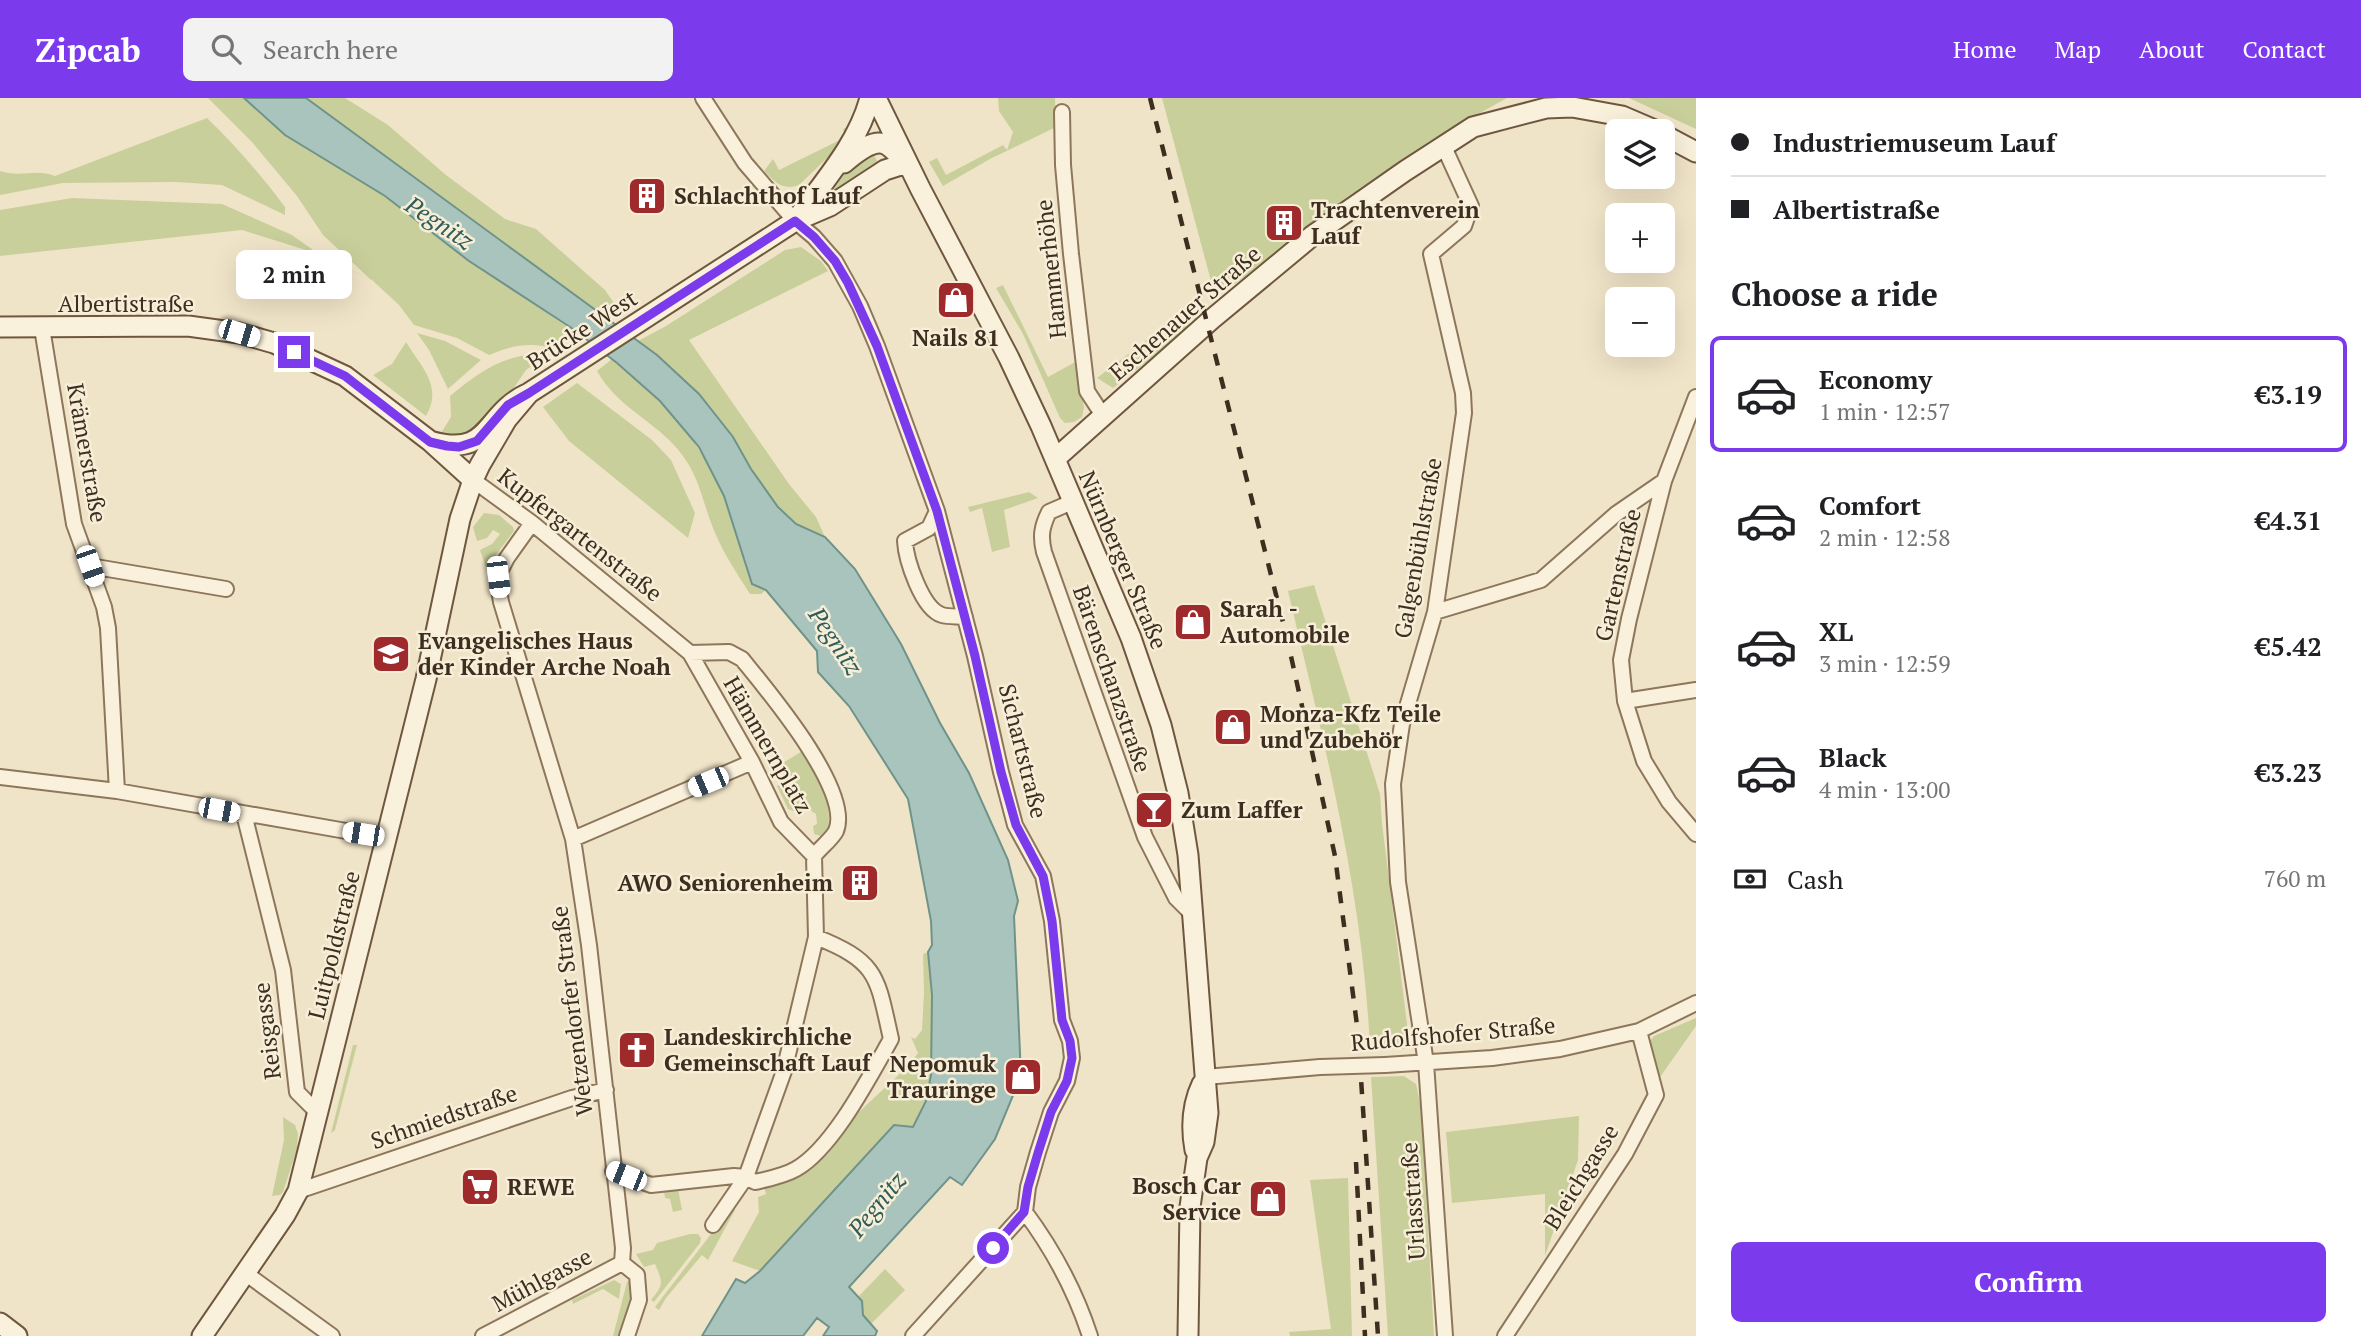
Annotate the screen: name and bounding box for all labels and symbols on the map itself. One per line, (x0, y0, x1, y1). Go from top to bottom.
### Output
building icon: Schlachthof Lauf (626, 175, 668, 217)
place label: Schlachthof Lauf (674, 180, 863, 211)
water label: Pegnitz (399, 188, 480, 256)
place label: Trachtenverein Lauf (1311, 194, 1480, 251)
street label: Hammerhöhe (1028, 198, 1073, 340)
building icon: Trachtenverein Lauf (1263, 202, 1305, 244)
street label: Eschenauer Straße (1102, 238, 1267, 387)
callout: 2 min (236, 250, 352, 300)
shop icon: Nails 81 (935, 279, 977, 321)
street label: Brücke West (521, 282, 643, 377)
street label: Albertistraße (58, 288, 194, 319)
car (216, 317, 263, 349)
place label: Nails 81 (912, 322, 1000, 353)
route end (278, 336, 310, 368)
street label: Krämerstraße (60, 381, 115, 525)
street label: Galgenbühlstraße (1386, 455, 1449, 641)
street label: Kupfergartenstraße (492, 461, 669, 609)
street label: Nürnberger Straße (1072, 466, 1175, 654)
street label: Gartenstraße (1587, 506, 1648, 644)
car (74, 543, 107, 589)
car (486, 555, 511, 599)
street label: Bärenschanzstraße (1066, 581, 1159, 776)
place label: Sarah - Automobile (1220, 593, 1350, 650)
water label: Pegnitz (801, 600, 870, 681)
shop icon: Sarah - Automobile (1172, 601, 1214, 643)
place label: Evangelisches Haus der Kinder Arche Noah (418, 625, 671, 682)
school or university icon: Evangelisches Haus der Kinder Arche Noah (370, 633, 412, 675)
street label: Hämmernplatz (717, 671, 820, 819)
street label: Sichartstraße (992, 680, 1055, 821)
place label: Monza-Kfz Teile und Zubehör (1260, 698, 1441, 755)
shop icon: Monza-Kfz Teile und Zubehör (1212, 706, 1254, 748)
car (685, 764, 732, 800)
bar icon: Zum Laffer (1133, 789, 1175, 831)
place label: Zum Laffer (1181, 794, 1303, 825)
car (197, 796, 242, 824)
car (341, 820, 386, 848)
building icon: AWO Seniorenheim (839, 862, 881, 904)
street label: Luitpoldstraße (300, 867, 367, 1022)
place label: AWO Seniorenheim (617, 867, 833, 898)
street label: Wetzendorfer Straße (543, 904, 600, 1118)
street label: Reisgasse (245, 981, 288, 1082)
street label: Rudolfshofer Straße (1349, 1009, 1557, 1058)
place label: Landeskirchliche Gemeinschaft Lauf (664, 1021, 873, 1078)
church icon: Landeskirchliche Gemeinschaft Lauf (616, 1029, 658, 1071)
place label: Nepomuk Trauringe (887, 1048, 997, 1105)
shop icon: Nepomuk Trauringe (1002, 1056, 1044, 1098)
street label: Schmiedstraße (367, 1077, 521, 1156)
street label: Bleichgasse (1536, 1118, 1625, 1235)
street label: Urlasstraße (1393, 1141, 1432, 1261)
car (603, 1158, 650, 1194)
water label: Pegnitz (840, 1165, 913, 1244)
supermarket icon: REWE (459, 1166, 501, 1208)
place label: Bosch Car Service (1132, 1170, 1241, 1227)
place label: REWE (507, 1171, 575, 1202)
shop icon: Bosch Car Service (1247, 1178, 1289, 1220)
route start (977, 1232, 1009, 1264)
street label: Mühlgasse (486, 1240, 597, 1319)

